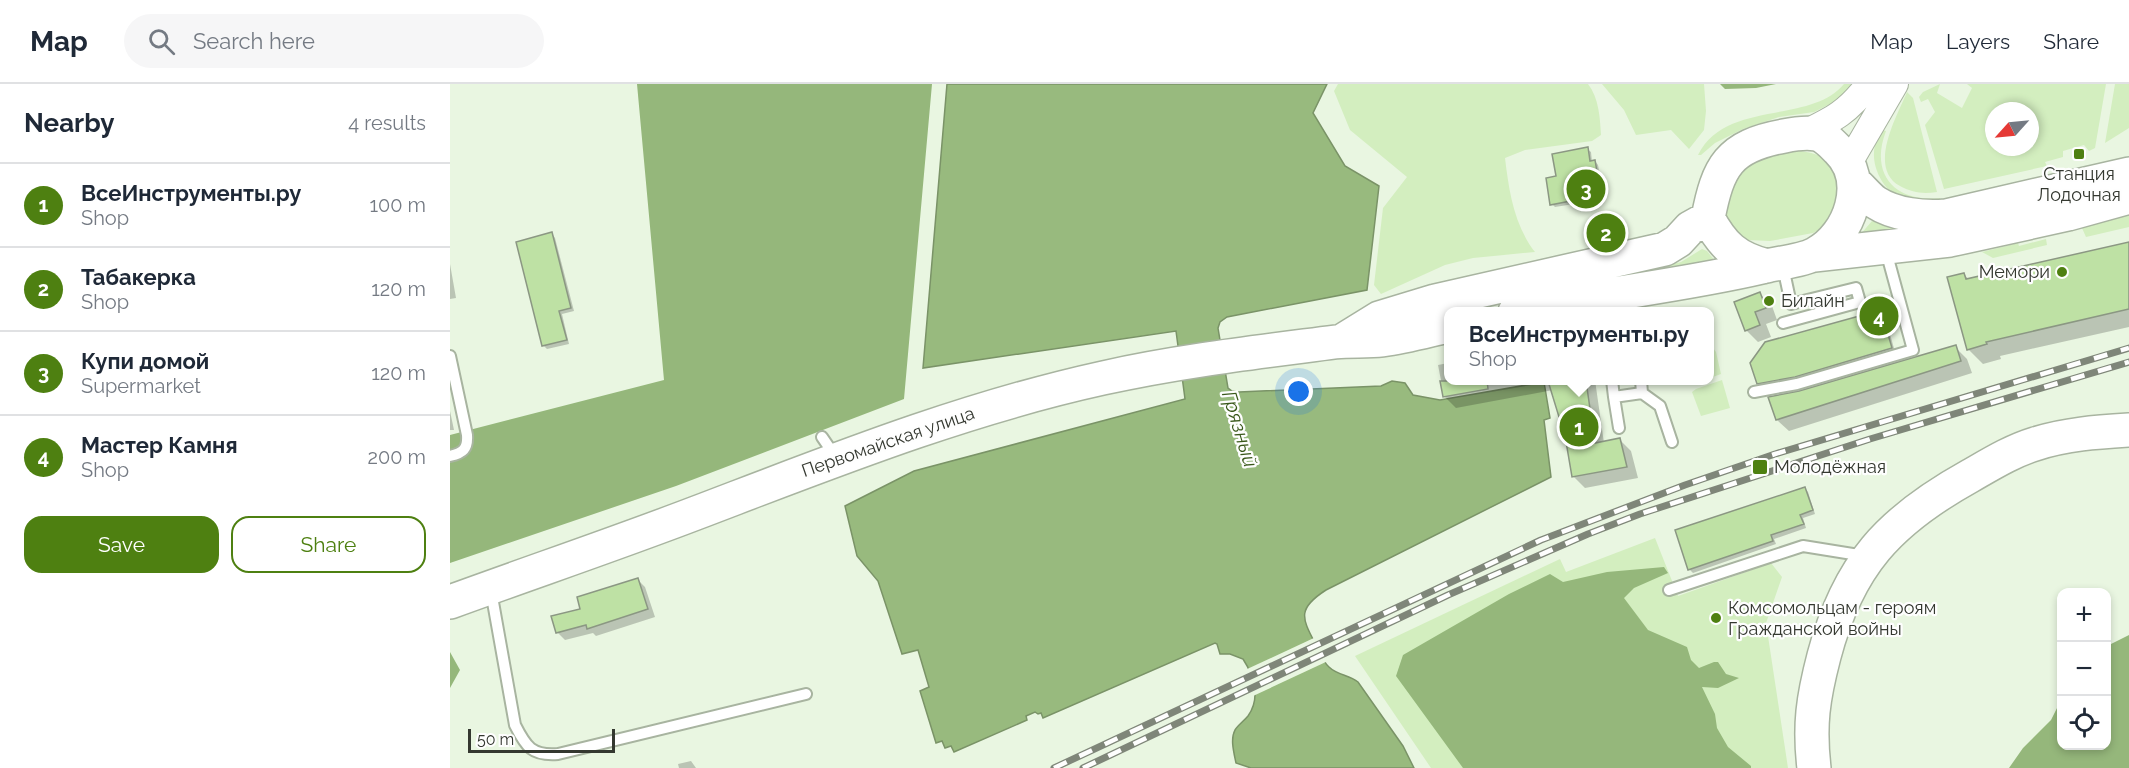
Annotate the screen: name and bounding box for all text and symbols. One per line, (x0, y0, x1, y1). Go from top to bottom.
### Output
search box (124, 14, 544, 68)
text: Map (30, 25, 88, 58)
icon: search (145, 25, 178, 58)
text: Search here (193, 28, 315, 54)
text: Map (1870, 29, 1913, 54)
text: Layers (1946, 29, 2010, 54)
text: Share (2043, 29, 2099, 54)
north arrow (1985, 102, 2039, 156)
text: Nearby (24, 108, 114, 138)
text: 4 results (348, 111, 426, 135)
marker: Станция Лодочная (2072, 147, 2086, 161)
place label: Станция Лодочная (2037, 163, 2121, 205)
pin: 3 (1566, 166, 1606, 212)
text: ВсеИнструменты.ру (81, 180, 301, 206)
text: 1 (39, 193, 48, 217)
text: 100 m (369, 193, 426, 217)
text: Shop (81, 206, 129, 230)
pin: 2 (1586, 210, 1626, 256)
place label: Мемори (1979, 261, 2050, 282)
text: Табакерка (81, 264, 196, 290)
marker: Мемори (2055, 265, 2069, 279)
text: 2 (38, 277, 49, 301)
text: 120 m (371, 277, 426, 301)
text: Shop (81, 290, 129, 314)
place label: Билайн (1781, 290, 1845, 311)
marker: Билайн (1762, 294, 1776, 308)
pin: 4 (1860, 294, 1898, 338)
popup (1444, 307, 1714, 385)
text: ВсеИнструменты.ру (1469, 321, 1689, 347)
text: Shop (1469, 347, 1517, 371)
text: Купи домой (81, 348, 209, 374)
text: 3 (38, 361, 49, 385)
text: 120 m (371, 361, 426, 385)
text: Supermarket (81, 374, 201, 398)
your location (1284, 377, 1313, 406)
water label: Грязный (1217, 388, 1263, 470)
street label: Первомайская улица (799, 402, 977, 481)
pin: 1 (1560, 404, 1598, 450)
text: Мастер Камня (81, 432, 238, 458)
text: 4 (38, 445, 49, 469)
text: 200 m (368, 445, 426, 469)
place label: Молодёжная (1774, 456, 1886, 477)
text: Shop (81, 458, 129, 482)
marker: Молодёжная (1751, 458, 1769, 476)
button: Save (24, 516, 219, 573)
button: Share (231, 516, 426, 573)
map controls (2057, 588, 2111, 750)
button: + (2057, 588, 2111, 642)
place label: Комсомольцам - героям Гражданской войны (1728, 597, 1936, 639)
marker: Комсомольцам - героям Гражданской войны (1709, 611, 1723, 625)
button: − (2057, 642, 2111, 696)
button: locate (2057, 696, 2111, 750)
scale bar (468, 726, 615, 754)
text: 50 m (477, 730, 514, 749)

